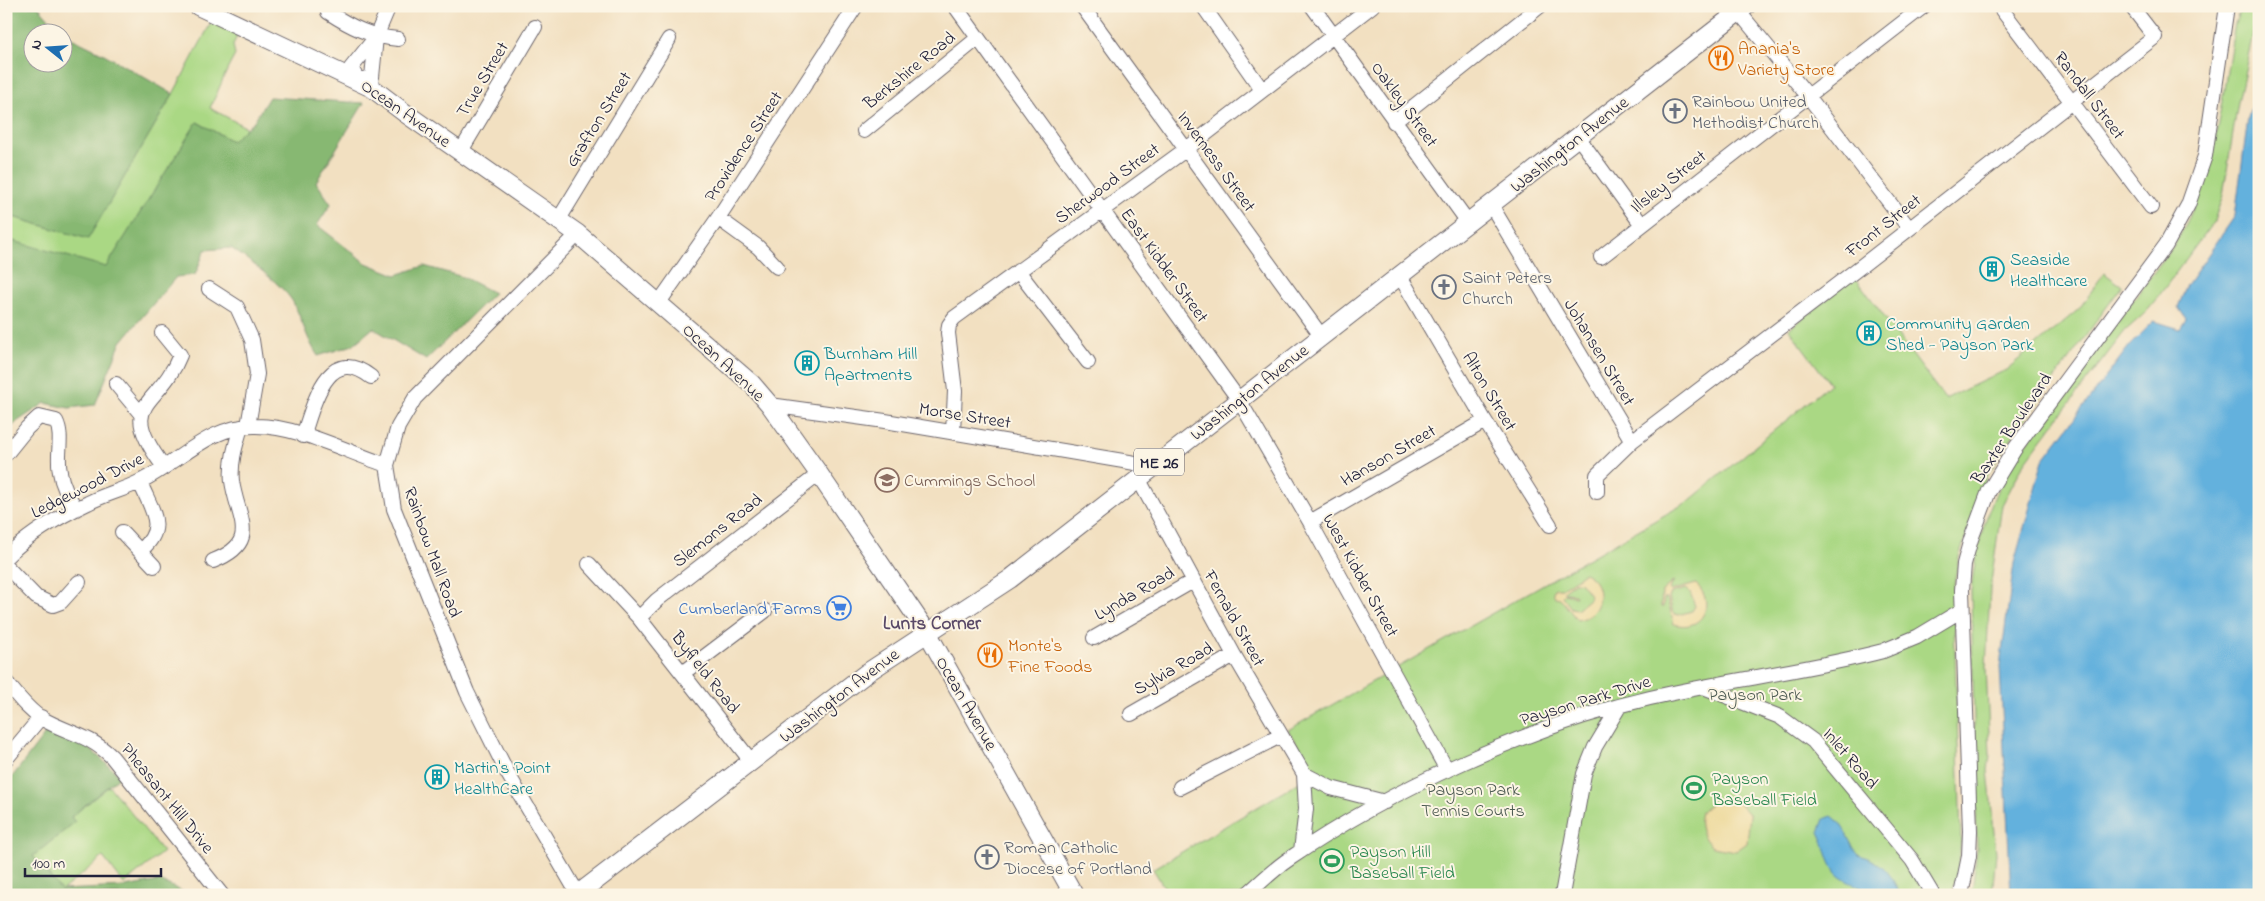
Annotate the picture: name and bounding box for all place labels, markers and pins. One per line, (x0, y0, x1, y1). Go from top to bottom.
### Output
place label: Anania's Variety Store (1737, 37, 1835, 84)
restaurant icon: Anania's Variety Store (1708, 45, 1734, 71)
place label: Rainbow United Methodist Church (1692, 90, 1819, 137)
church icon: Rainbow United Methodist Church (1662, 98, 1688, 124)
place label: Seaside Healthcare (2010, 248, 2088, 295)
building icon: Seaside Healthcare (1979, 256, 2005, 282)
place label: Saint Peters Church (1462, 266, 1552, 313)
church icon: Saint Peters Church (1431, 274, 1457, 300)
place label: Community Garden Shed - Payson Park (1886, 312, 2034, 359)
building icon: Community Garden Shed - Payson Park (1856, 320, 1882, 346)
place label: Burnham Hill Apartments (823, 342, 917, 389)
building icon: Burnham Hill Apartments (794, 350, 820, 376)
school or university icon: Cummings School (874, 467, 900, 493)
place label: Cummings School (904, 469, 1035, 496)
supermarket icon: Cumberland Farms (826, 595, 852, 621)
place label: Cumberland Farms (678, 597, 822, 623)
place label: Monte's Fine Foods (1007, 634, 1092, 681)
restaurant icon: Monte's Fine Foods (977, 642, 1003, 668)
place label: Martin's Point HealthCare (454, 756, 551, 803)
building icon: Martin's Point HealthCare (424, 764, 450, 790)
place label: Payson Baseball Field (1711, 767, 1817, 814)
sports icon: Payson Baseball Field (1681, 775, 1707, 801)
place label: Roman Catholic Diocese of Portland (1003, 836, 1152, 883)
place label: Payson Hill Baseball Field (1349, 840, 1455, 887)
church icon: Roman Catholic Diocese of Portland (974, 844, 1000, 870)
sports icon: Payson Hill Baseball Field (1319, 848, 1345, 874)

